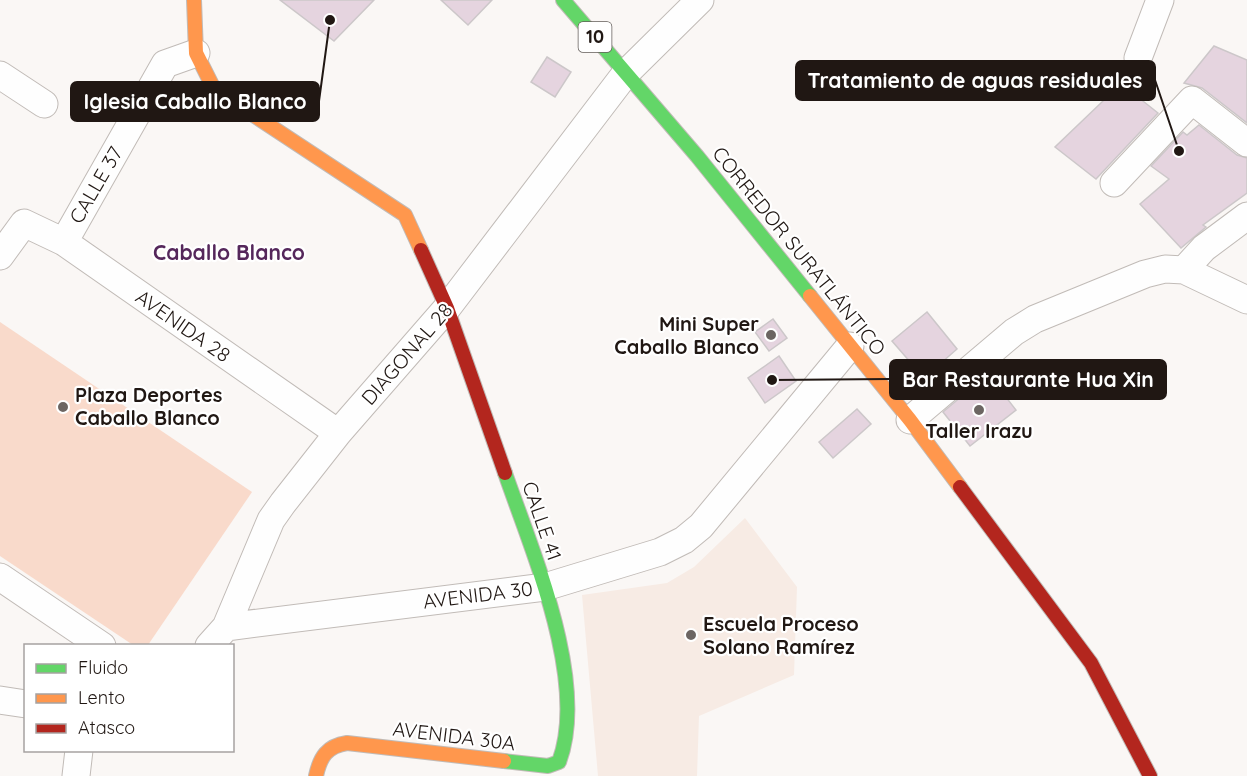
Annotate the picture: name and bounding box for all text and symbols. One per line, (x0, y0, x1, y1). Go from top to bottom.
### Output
road number: 10 (578, 22, 612, 52)
callout: Tratamiento de aguas residuales (796, 61, 1155, 100)
text: Tratamiento de aguas residuales (808, 67, 1142, 93)
callout: Iglesia Caballo Blanco (71, 82, 319, 121)
text: Iglesia Caballo Blanco (83, 88, 307, 114)
street label: CORREDOR SURATLÁNTICO (707, 141, 891, 360)
street label: CALLE 37 (64, 142, 128, 228)
district label: Caballo Blanco (153, 239, 305, 265)
street label: AVENIDA 28 (131, 284, 235, 367)
street label: DIAGONAL 28 (356, 298, 458, 410)
place label: Mini Super Caballo Blanco (614, 311, 759, 359)
marker: Mini Super Caballo Blanco (764, 328, 778, 342)
callout: Bar Restaurante Hua Xin (890, 360, 1166, 399)
text: Bar Restaurante Hua Xin (902, 366, 1154, 392)
place label: Plaza Deportes Caballo Blanco (75, 382, 222, 430)
marker: Plaza Deportes Caballo Blanco (56, 400, 70, 414)
marker: Taller Irazu (972, 403, 986, 417)
place label: Taller Irazu (925, 418, 1033, 443)
street label: CALLE 41 (517, 478, 568, 564)
street label: AVENIDA 30 (422, 575, 534, 614)
place label: Escuela Proceso Solano Ramírez (703, 611, 859, 659)
marker: Escuela Proceso Solano Ramírez (684, 628, 698, 642)
legend (24, 644, 234, 752)
text: Fluido (78, 656, 128, 679)
text: Lento (78, 686, 125, 709)
text: Atasco (78, 716, 135, 739)
street label: AVENIDA 30A (391, 716, 517, 755)

